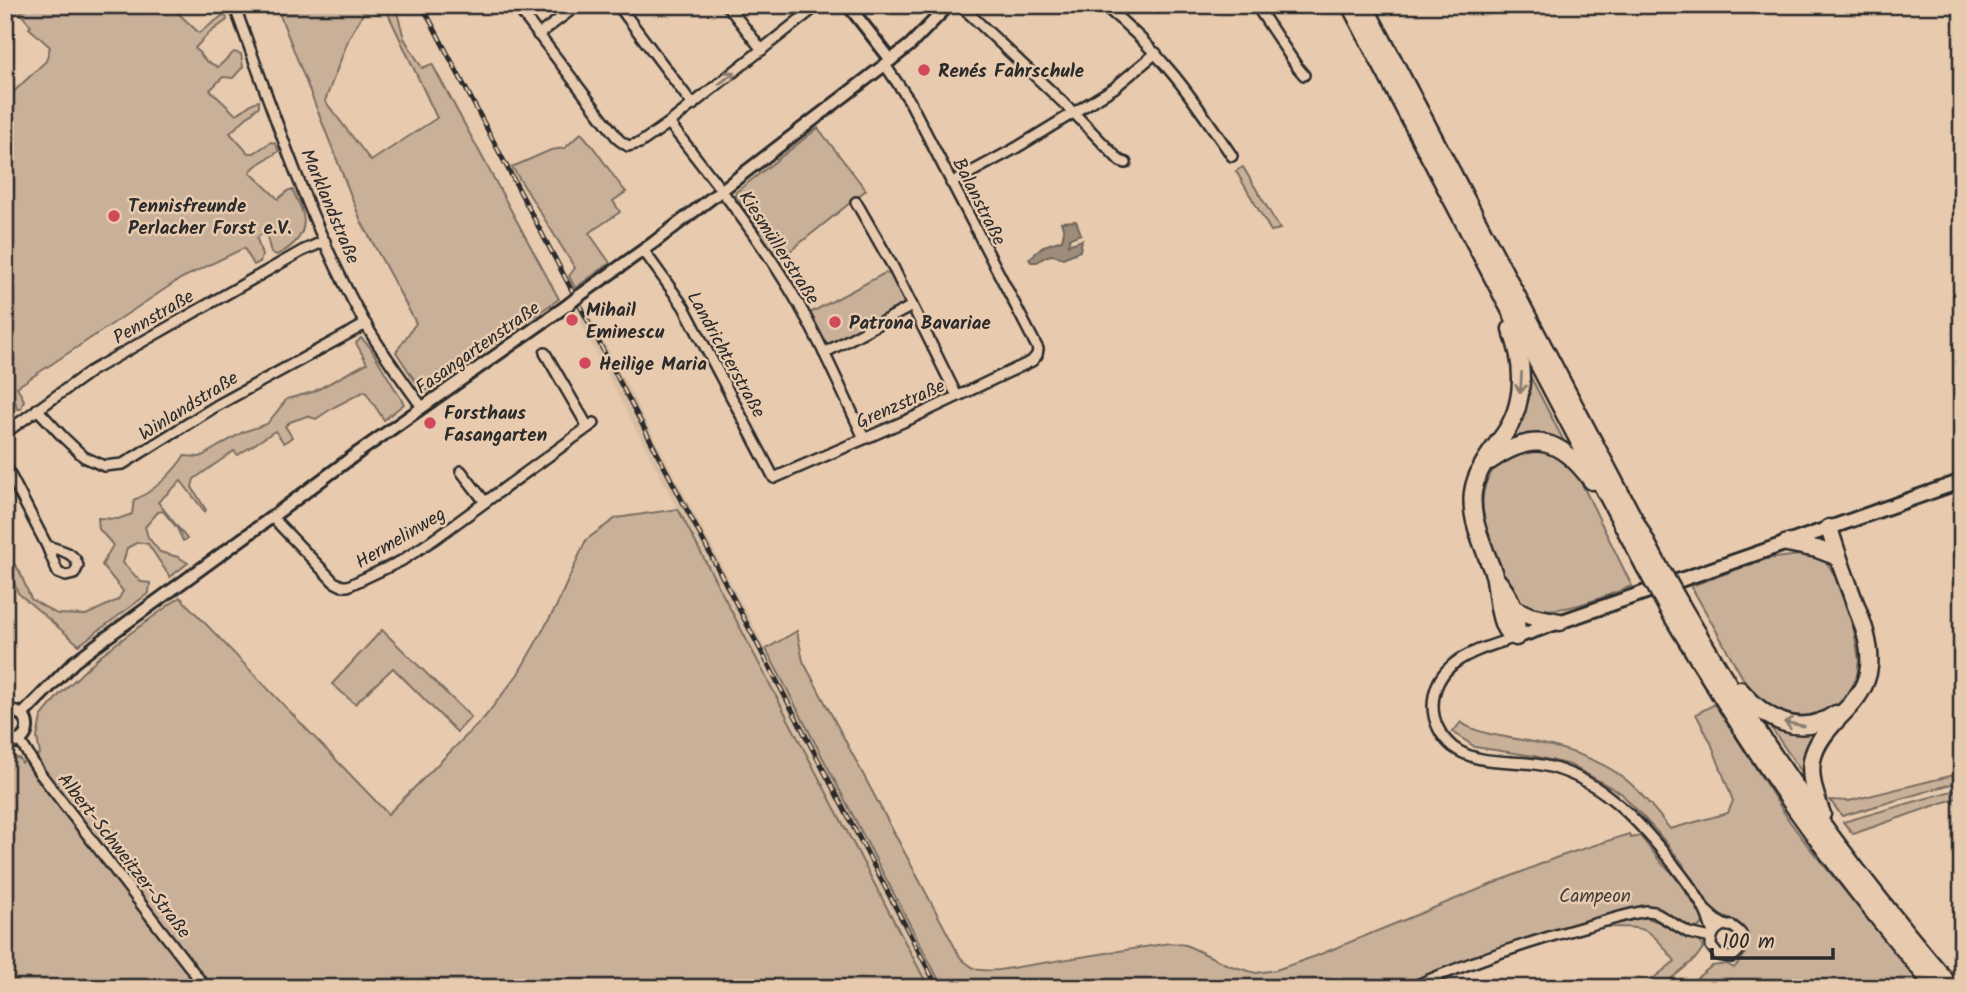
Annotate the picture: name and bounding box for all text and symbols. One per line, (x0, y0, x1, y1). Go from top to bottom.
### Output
place label: Renés Fahrschule (938, 57, 1084, 87)
marker: Renés Fahrschule (916, 62, 932, 78)
one-way arrow (718, 70, 736, 85)
street label: Marklandstraße (291, 144, 367, 269)
street label: Balanstraße (943, 153, 1013, 251)
street label: Kiesmüllerstraße (730, 185, 827, 312)
place label: Tennisfreunde Perlacher Forst e.V. (128, 192, 292, 244)
marker: Tennisfreunde Perlacher Forst e.V. (106, 208, 122, 224)
street label: Pennstraße (108, 282, 201, 353)
street label: Landrichterstraße (678, 286, 773, 424)
street label: Fasangartenstraße (410, 294, 547, 403)
place label: Mihail Eminescu (586, 296, 665, 348)
place label: Patrona Bavariae (849, 309, 991, 339)
marker: Mihail Eminescu (564, 312, 580, 328)
marker: Patrona Bavariae (827, 314, 843, 330)
place label: Heilige Maria (599, 350, 707, 380)
marker: Heilige Maria (577, 355, 593, 371)
street label: Winlandstraße (133, 364, 245, 449)
one-way arrow (1514, 371, 1527, 394)
street label: Grenzstraße (851, 372, 951, 438)
place label: Forsthaus Fasangarten (444, 399, 547, 451)
marker: Forsthaus Fasangarten (422, 415, 438, 431)
street label: Hermelinweg (350, 500, 452, 578)
one-way arrow (1783, 717, 1806, 731)
street label: Albert-Schweitzer-Straße (49, 767, 198, 946)
park label: Campeon (1559, 882, 1631, 912)
scale bar (1712, 916, 1832, 960)
text: 100 m (1722, 926, 1775, 959)

